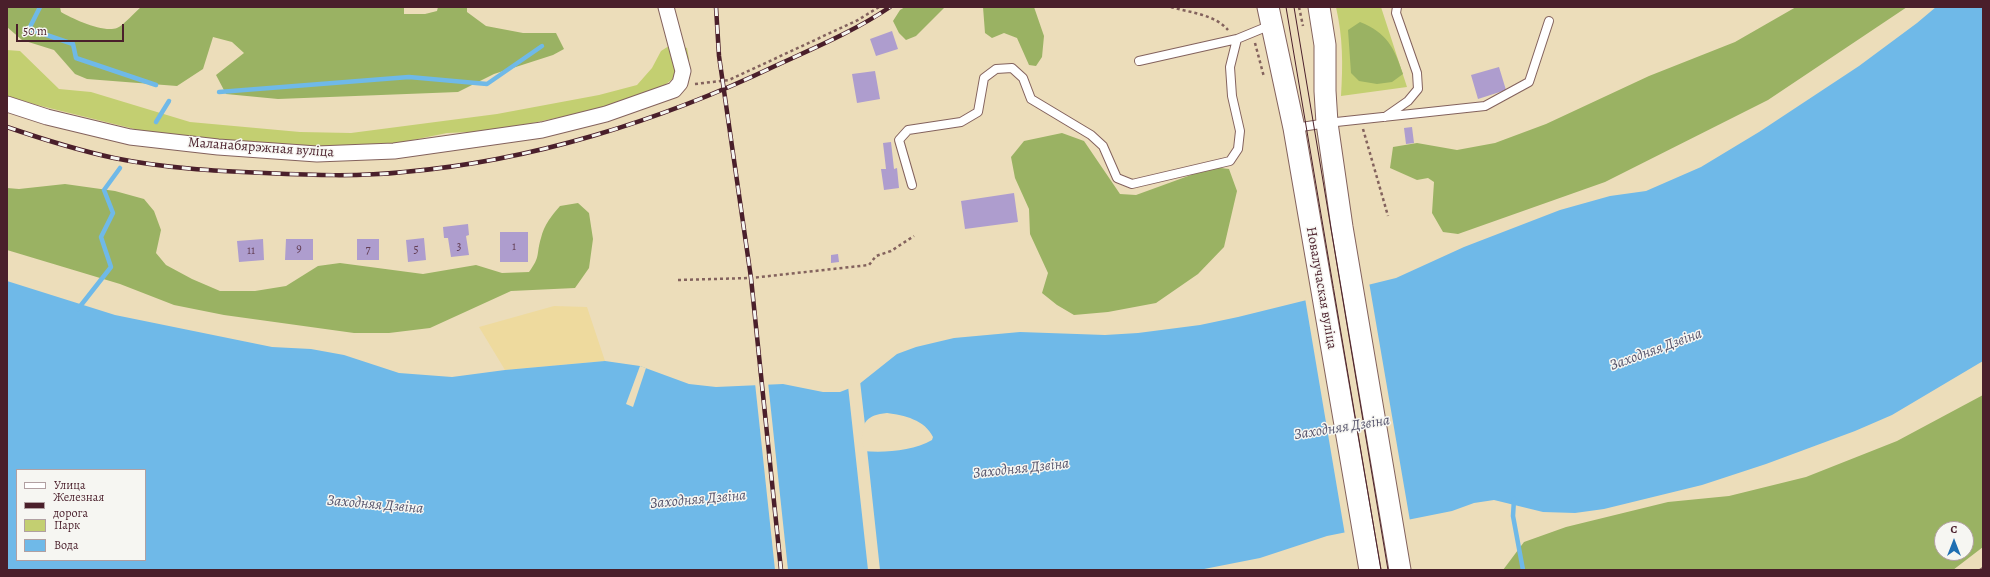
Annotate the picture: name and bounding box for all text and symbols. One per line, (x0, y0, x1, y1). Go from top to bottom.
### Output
scale bar (18, 16, 126, 42)
text: 50 m (23, 23, 47, 39)
street label: Маланабярэжная вуліца (187, 135, 335, 161)
street label: Новалучаская вуліца (1302, 225, 1340, 351)
house number: 3 (457, 240, 461, 254)
house number: 1 (512, 240, 516, 254)
house number: 9 (296, 242, 302, 256)
house number: 7 (365, 243, 371, 257)
house number: 5 (413, 243, 419, 257)
house number: 11 (247, 244, 255, 258)
water label: Заходняя Дзвіна (1607, 325, 1705, 375)
water label: Заходняя Дзвіна (1293, 412, 1391, 444)
water label: Заходняя Дзвіна (972, 455, 1070, 483)
legend (16, 469, 146, 561)
text: Улица (54, 477, 85, 493)
water label: Заходняя Дзвіна (649, 487, 747, 513)
text: Железная дорога (53, 489, 104, 521)
water label: Заходняя Дзвіна (326, 492, 424, 518)
text: Парк (54, 517, 80, 533)
north arrow (1934, 521, 1974, 561)
text: С (1951, 522, 1957, 537)
text: Вода (54, 537, 79, 553)

